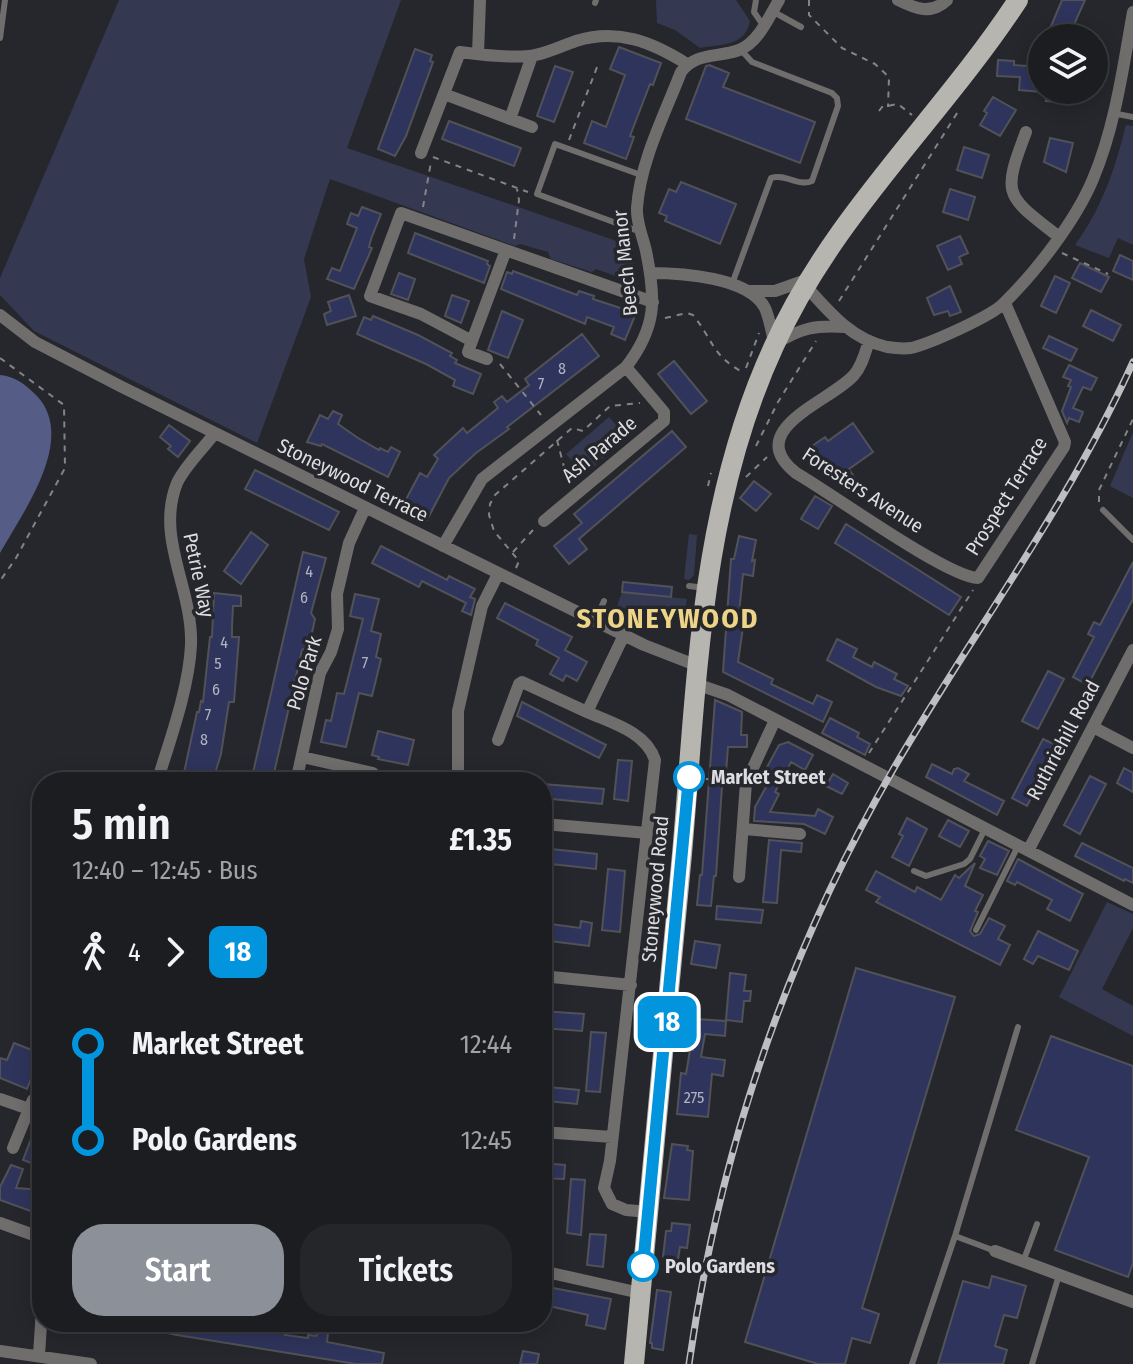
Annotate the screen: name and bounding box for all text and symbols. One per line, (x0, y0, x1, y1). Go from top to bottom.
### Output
map controls (1028, 24, 1108, 104)
button: layers (1028, 24, 1108, 104)
street label: Beech Manor (607, 209, 643, 317)
house number: 8 (558, 359, 566, 378)
house number: 7 (538, 374, 545, 393)
street label: Ash Parade (557, 411, 641, 487)
street label: Prospect Terrace (960, 432, 1052, 560)
street label: Stoneywood Terrace (274, 433, 432, 527)
street label: Foresters Avenue (798, 442, 928, 538)
street label: Petrie Way (178, 531, 220, 619)
house number: 4 (305, 562, 313, 581)
house number: 6 (300, 588, 308, 607)
district label: STONEYWOOD (577, 602, 759, 635)
street label: Polo Park (281, 632, 327, 713)
house number: 4 (220, 633, 228, 652)
house number: 7 (362, 653, 369, 672)
house number: 5 (214, 654, 222, 673)
street label: Ruthriehill Road (1021, 676, 1105, 804)
house number: 6 (212, 680, 220, 699)
house number: 7 (205, 705, 212, 724)
house number: 8 (200, 730, 208, 749)
marker: Market Street (674, 762, 704, 792)
place label: Market Street (711, 765, 826, 789)
text: 5 min (72, 798, 171, 851)
street label: Stoneywood Road (637, 815, 673, 963)
text: £1.35 (449, 822, 512, 858)
text: 12:40 – 12:45 · Bus (72, 855, 258, 886)
icon: walk (72, 930, 116, 974)
icon: forward (153, 930, 197, 974)
text: 18 (225, 935, 251, 968)
text: 4 (128, 937, 141, 968)
line badge: 18 (631, 996, 703, 1048)
text: 18 (654, 1005, 680, 1038)
text: Market Street (132, 1026, 304, 1062)
text: 12:44 (460, 1029, 512, 1060)
house number: 275 (684, 1088, 704, 1107)
text: Polo Gardens (132, 1122, 297, 1158)
text: 12:45 (461, 1125, 512, 1156)
button: Start (72, 1224, 284, 1316)
button: Tickets (300, 1224, 512, 1316)
marker: Polo Gardens (628, 1251, 658, 1281)
place label: Polo Gardens (665, 1254, 775, 1278)

